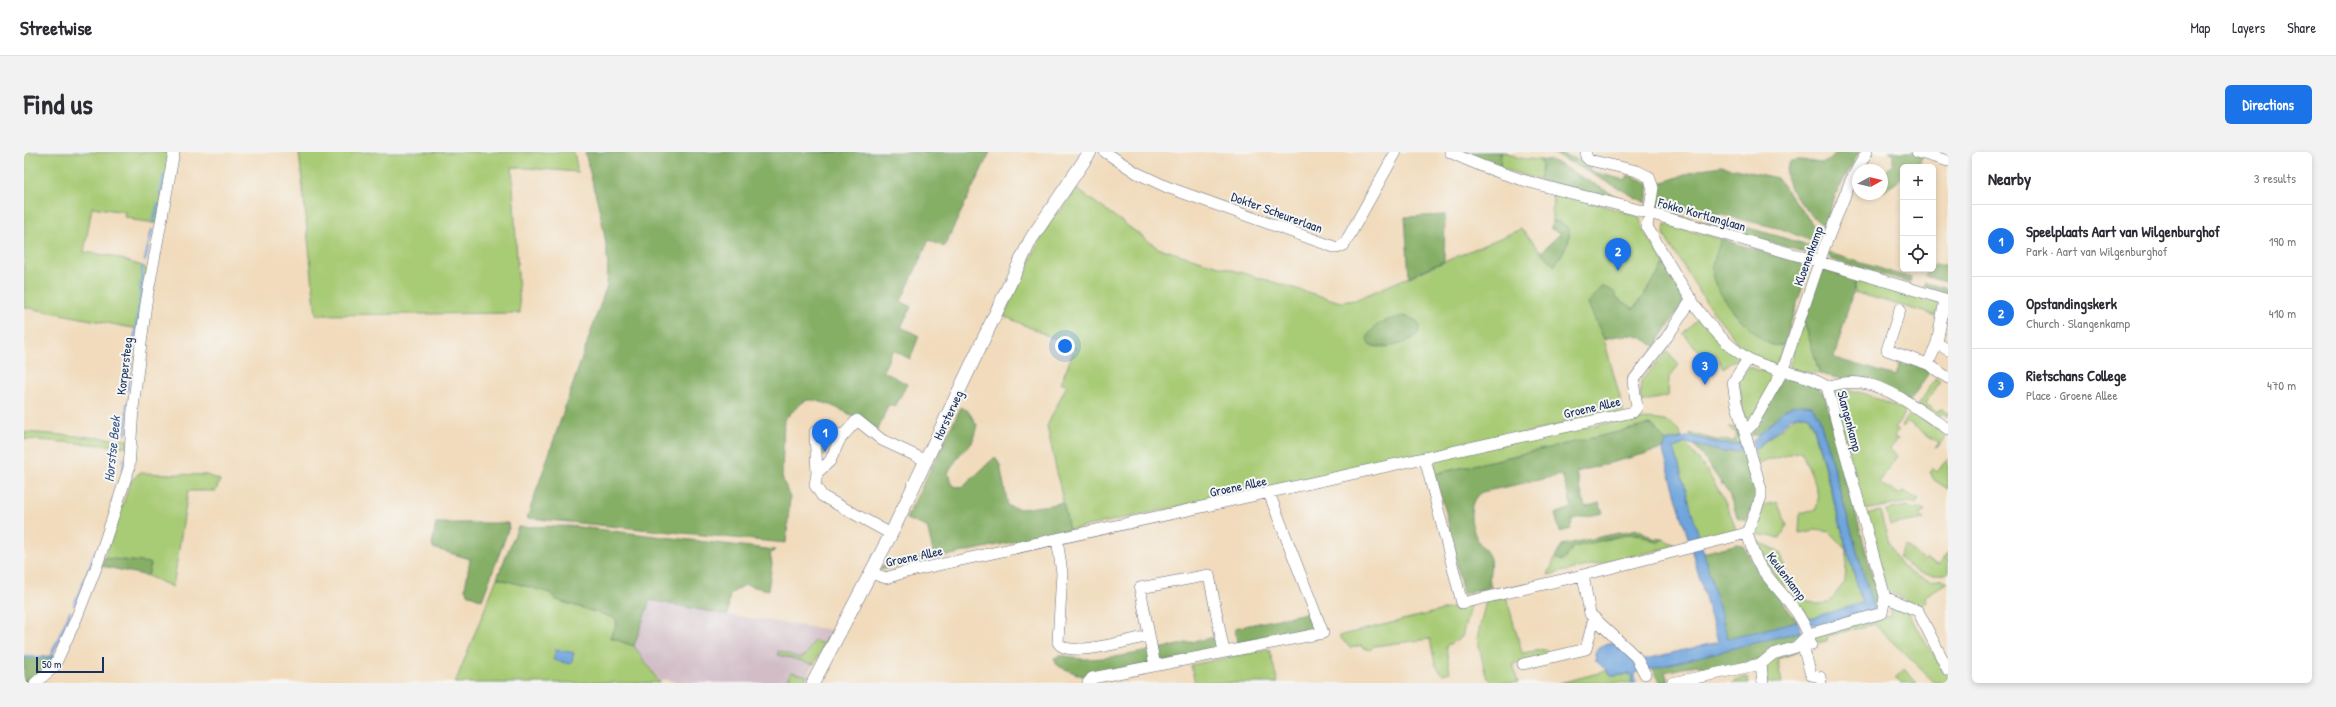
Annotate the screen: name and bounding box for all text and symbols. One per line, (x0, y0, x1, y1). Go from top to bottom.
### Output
text: Streetwise (20, 15, 92, 41)
text: Map (2190, 18, 2210, 37)
text: Layers (2232, 18, 2265, 37)
text: Share (2287, 18, 2316, 37)
text: Find us (24, 85, 93, 123)
button: Directions (2225, 85, 2312, 124)
north arrow (1852, 164, 1888, 200)
map controls (1900, 164, 1936, 272)
button: + (1900, 164, 1936, 200)
text: Nearby (1988, 167, 2031, 190)
text: 3 results (2254, 169, 2296, 187)
street label: Dokter Scheurerlaan (1229, 187, 1325, 237)
street label: Fokko Kortlanglaan (1655, 193, 1748, 235)
button: − (1900, 200, 1936, 236)
text: Speelplaats Aart van Wilgenburghof (2026, 221, 2220, 242)
street label: Kloenenkamp (1789, 223, 1827, 288)
text: 1 (1999, 232, 2003, 250)
text: 190 m (2269, 232, 2296, 250)
button: locate (1900, 236, 1936, 272)
pin: 2 (1605, 238, 1631, 271)
text: Park · Aart van Wilgenburghof (2026, 242, 2167, 260)
text: Opstandingskerk (2026, 293, 2117, 314)
text: 2 (1998, 304, 2004, 322)
text: 410 m (2269, 304, 2296, 322)
text: Church · Slangenkamp (2026, 314, 2130, 332)
street label: Korpersteeg (112, 336, 137, 396)
your location (1055, 336, 1075, 356)
pin: 3 (1692, 352, 1718, 385)
text: Rietschans College (2026, 365, 2126, 386)
text: 3 (1998, 376, 2004, 394)
text: 470 m (2267, 376, 2296, 394)
text: Place · Groene Allee (2026, 386, 2118, 404)
street label: Horsterweg (929, 387, 967, 443)
street label: Slangenkamp (1833, 389, 1867, 454)
street label: Groene Allee (1562, 392, 1622, 422)
water label: Horstse Beek (99, 414, 125, 483)
pin: 1 (812, 419, 838, 452)
street label: Groene Allee (1208, 471, 1268, 501)
street label: Groene Allee (884, 541, 944, 571)
street label: Keulenkamp (1763, 548, 1811, 604)
scale bar (36, 655, 104, 674)
text: 50 m (42, 657, 62, 671)

